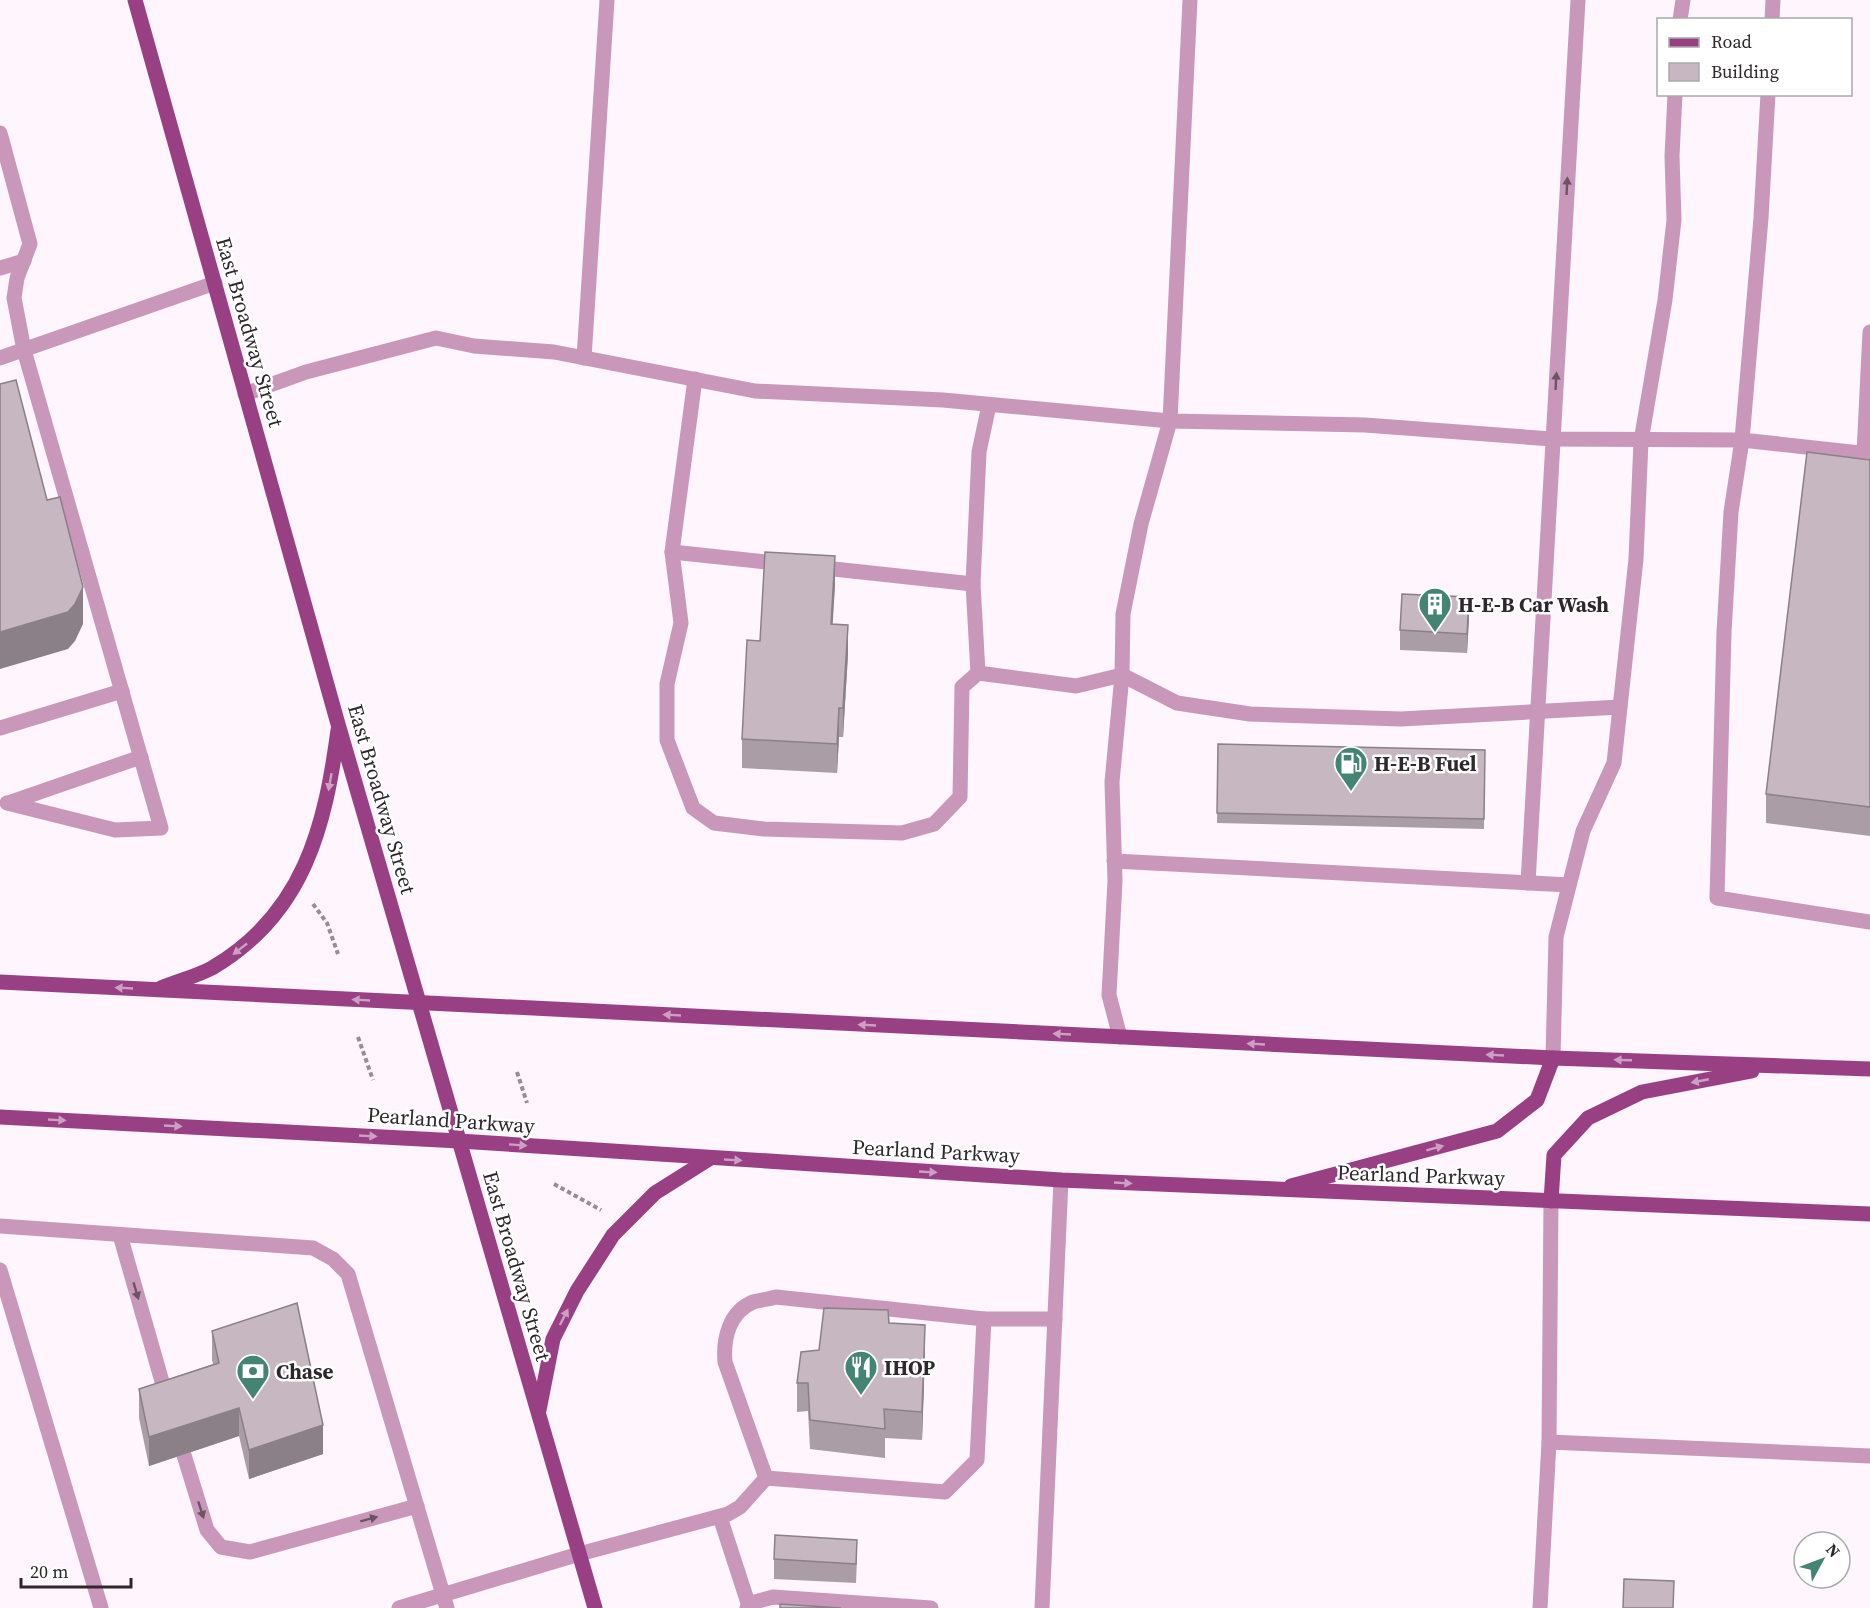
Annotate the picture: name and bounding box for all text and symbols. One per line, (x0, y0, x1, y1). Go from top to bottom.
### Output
legend (1657, 18, 1852, 96)
text: Road (1711, 29, 1752, 54)
text: Building (1711, 59, 1779, 84)
one-way arrow (1563, 177, 1572, 196)
street label: East Broadway Street (209, 234, 291, 430)
one-way arrow (1551, 371, 1560, 390)
building icon: H-E-B Car Wash (1417, 586, 1453, 633)
place label: H-E-B Car Wash (1458, 590, 1609, 619)
street label: East Broadway Street (341, 701, 423, 897)
fuel station icon: H-E-B Fuel (1333, 745, 1369, 792)
place label: H-E-B Fuel (1374, 749, 1477, 778)
one-way arrow (326, 772, 335, 791)
one-way arrow (232, 942, 247, 954)
one-way arrow (115, 984, 134, 993)
one-way arrow (351, 996, 370, 1005)
one-way arrow (663, 1011, 682, 1020)
one-way arrow (857, 1020, 876, 1029)
one-way arrow (1052, 1030, 1071, 1039)
one-way arrow (1247, 1039, 1266, 1048)
one-way arrow (1485, 1051, 1504, 1060)
one-way arrow (1614, 1056, 1633, 1065)
one-way arrow (1690, 1077, 1709, 1086)
street label: Pearland Parkway (366, 1100, 536, 1140)
one-way arrow (48, 1115, 67, 1124)
one-way arrow (164, 1121, 183, 1130)
one-way arrow (358, 1132, 377, 1141)
street label: Pearland Parkway (851, 1132, 1021, 1170)
one-way arrow (508, 1141, 527, 1150)
one-way arrow (1426, 1143, 1444, 1152)
one-way arrow (724, 1155, 743, 1165)
street label: Pearland Parkway (1337, 1158, 1506, 1192)
one-way arrow (918, 1167, 937, 1177)
street label: East Broadway Street (476, 1168, 558, 1364)
one-way arrow (1113, 1178, 1132, 1187)
one-way arrow (132, 1282, 141, 1300)
one-way arrow (559, 1308, 569, 1325)
restaurant icon: IHOP (843, 1349, 879, 1396)
bank icon: Chase (235, 1353, 271, 1400)
place label: IHOP (884, 1353, 935, 1382)
place label: Chase (276, 1357, 334, 1386)
one-way arrow (197, 1501, 206, 1519)
one-way arrow (360, 1514, 378, 1523)
north arrow (1792, 1530, 1852, 1590)
text: N (1821, 1539, 1846, 1562)
scale bar (21, 1551, 130, 1589)
text: 20 m (30, 1559, 68, 1584)

